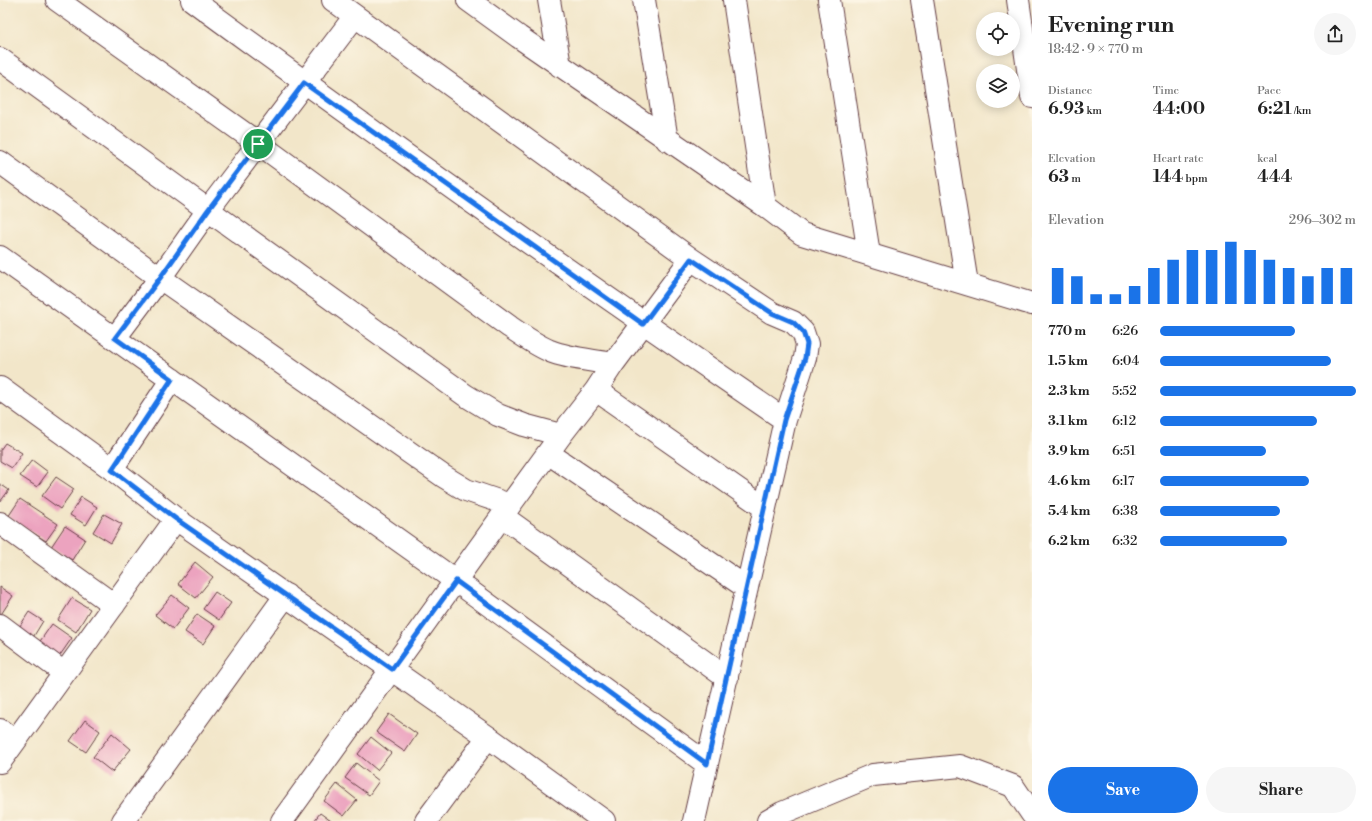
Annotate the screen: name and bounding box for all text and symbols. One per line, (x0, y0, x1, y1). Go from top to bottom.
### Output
map controls (976, 12, 1020, 108)
button: locate (976, 12, 1020, 56)
text: Evening run (1048, 12, 1174, 39)
button: share (1314, 13, 1356, 55)
text: 18:42 · 9 × 770 m (1048, 41, 1143, 57)
button: layers (976, 64, 1020, 108)
text: Distance (1048, 84, 1092, 98)
text: Time (1153, 84, 1179, 98)
text: Pace (1257, 84, 1281, 98)
text: 6.93 (1048, 98, 1084, 120)
text: 44:00 (1153, 98, 1205, 120)
text: 6:21 (1257, 98, 1292, 120)
text: km (1084, 104, 1102, 118)
text: /km (1292, 104, 1311, 118)
pin (241, 127, 275, 161)
icon: arrive (247, 133, 269, 155)
text: Elevation (1048, 152, 1096, 166)
text: Heart rate (1153, 152, 1203, 166)
text: kcal (1257, 152, 1277, 166)
text: 63 (1048, 166, 1069, 188)
text: 144 (1153, 166, 1183, 188)
text: 444 (1257, 166, 1292, 188)
text: m (1069, 172, 1081, 186)
text: bpm (1183, 172, 1208, 186)
text: Elevation (1048, 212, 1104, 228)
text: 296–302 m (1289, 212, 1356, 228)
text: 770 m (1048, 323, 1086, 339)
text: 6:26 (1112, 323, 1138, 339)
text: 1.5 km (1048, 353, 1088, 369)
text: 6:04 (1112, 353, 1139, 369)
text: 2.3 km (1048, 383, 1089, 399)
text: 5:52 (1112, 383, 1137, 399)
text: 3.1 km (1048, 413, 1088, 429)
text: 6:12 (1112, 413, 1136, 429)
text: 3.9 km (1048, 443, 1090, 459)
text: 6:51 (1112, 443, 1136, 459)
text: 4.6 km (1048, 473, 1090, 489)
text: 6:17 (1112, 473, 1134, 489)
text: 5.4 km (1048, 503, 1090, 519)
text: 6:38 (1112, 503, 1138, 519)
text: 6.2 km (1048, 533, 1090, 549)
text: 6:32 (1112, 533, 1137, 549)
button: Save (1048, 767, 1198, 813)
button: Share (1206, 767, 1356, 813)

